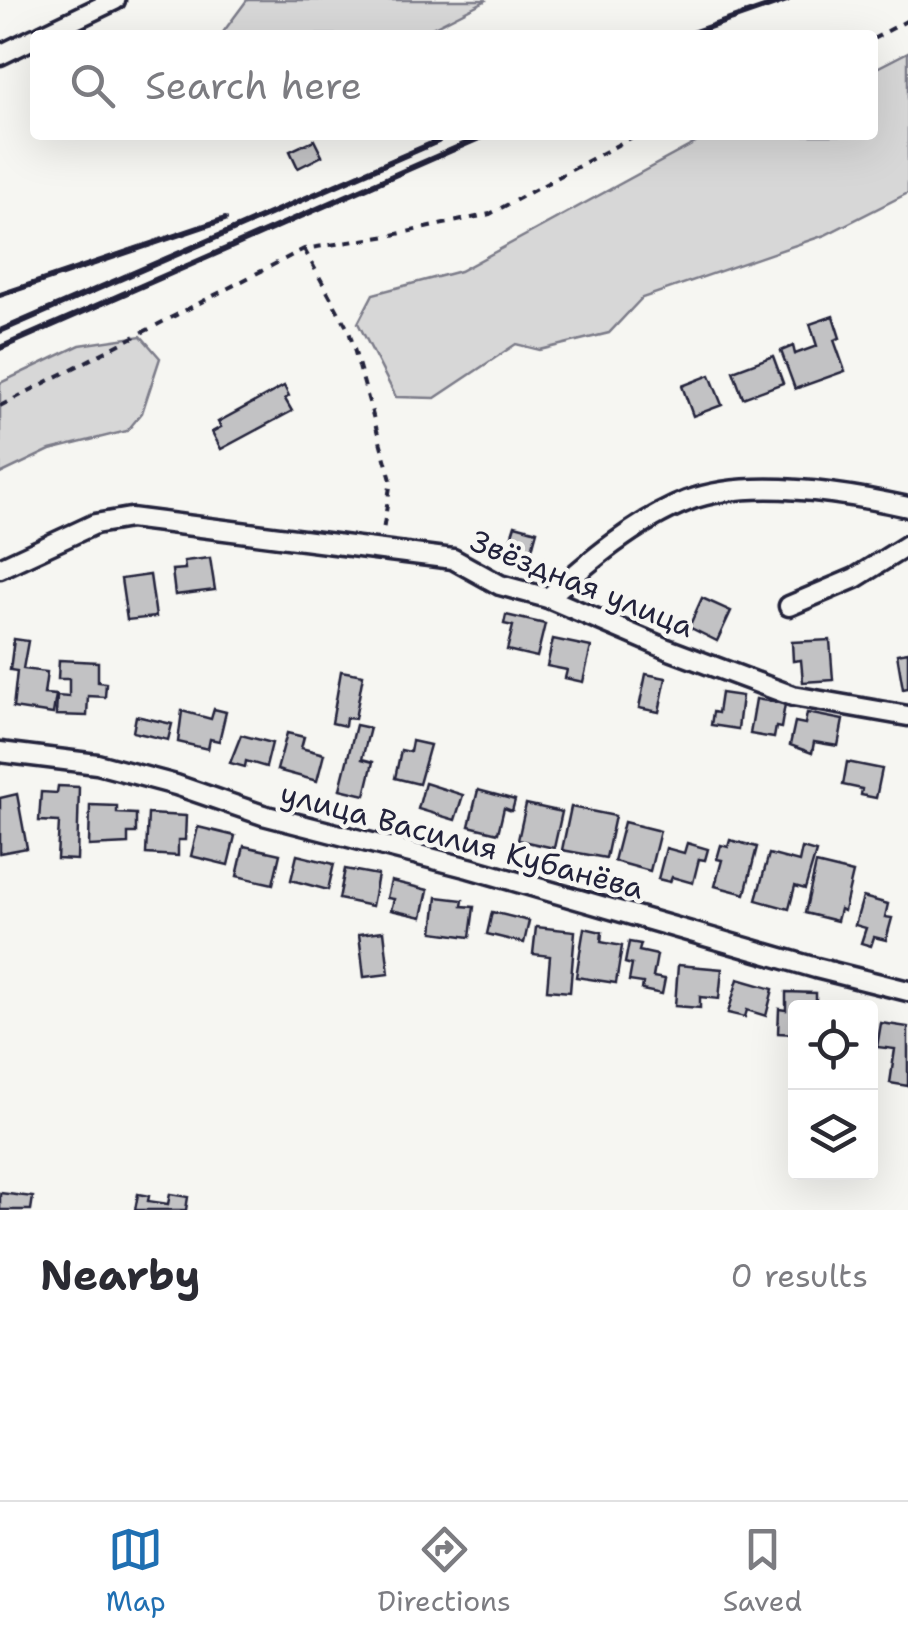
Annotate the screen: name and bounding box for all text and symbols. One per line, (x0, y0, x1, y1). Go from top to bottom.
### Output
search box (30, 30, 878, 140)
icon: search (65, 58, 120, 113)
text: Search here (145, 60, 362, 111)
street label: Звёздная улица (464, 520, 700, 647)
street label: улица Василия Кубанёва (276, 772, 649, 909)
map controls (788, 1000, 878, 1180)
button: locate (788, 1000, 878, 1090)
button: layers (788, 1090, 878, 1180)
text: Nearby (40, 1247, 200, 1303)
text: 0 results (731, 1254, 868, 1297)
tab: Map (106, 1522, 166, 1620)
tab: Directions (377, 1522, 511, 1620)
tab: Saved (723, 1522, 802, 1620)

